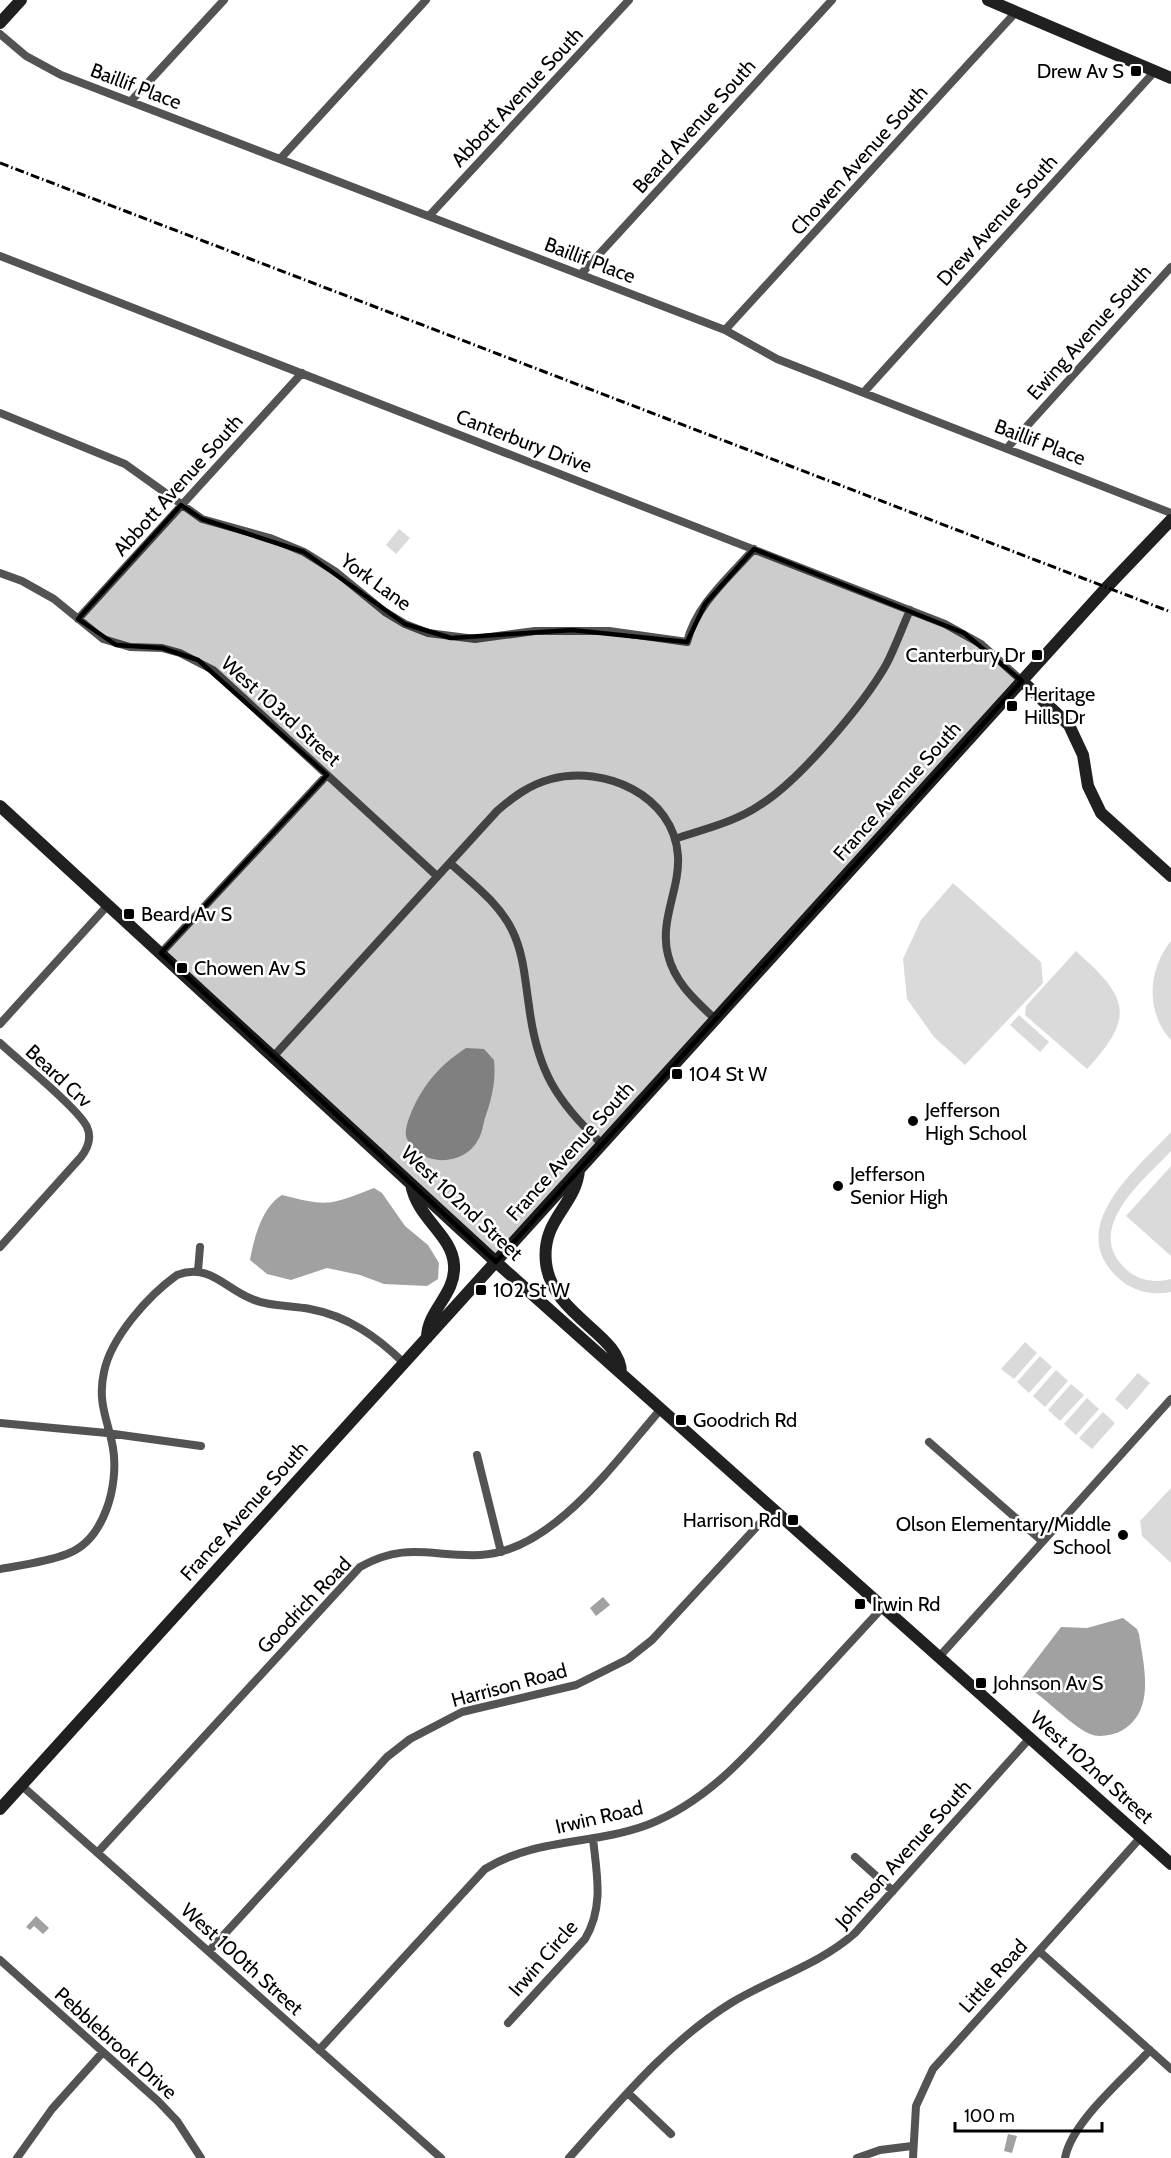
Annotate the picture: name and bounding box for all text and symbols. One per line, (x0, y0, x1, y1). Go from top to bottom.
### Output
street label: Abbott Avenue South (446, 22, 588, 172)
street label: Beard Avenue South (628, 54, 760, 198)
street label: Baillif Place (87, 58, 185, 114)
place label: Drew Av S (1037, 59, 1124, 83)
marker: Drew Av S (1129, 64, 1143, 78)
street label: Chowen Avenue South (785, 80, 933, 240)
street label: Drew Avenue South (932, 149, 1062, 291)
street label: Baillif Place (541, 232, 639, 288)
street label: Ewing Avenue South (1022, 259, 1156, 405)
street label: Canterbury Drive (453, 404, 595, 478)
street label: Abbott Avenue South (108, 409, 248, 561)
street label: Baillif Place (991, 414, 1089, 470)
street label: York Lane (335, 548, 416, 616)
place label: Canterbury Dr (906, 643, 1026, 667)
marker: Canterbury Dr (1030, 648, 1044, 662)
street label: West 103rd Street (216, 651, 346, 771)
place label: Heritage Hills Dr (1024, 682, 1095, 729)
marker: Heritage Hills Dr (1005, 699, 1019, 713)
street label: France Avenue South (828, 717, 966, 865)
place label: Beard Av S (141, 902, 232, 926)
marker: Beard Av S (122, 907, 136, 921)
place label: Chowen Av S (194, 956, 306, 980)
marker: Chowen Av S (175, 961, 189, 975)
street label: Beard Crv (21, 1039, 97, 1113)
place label: 104 St W (689, 1062, 767, 1086)
marker: 104 St W (670, 1067, 684, 1081)
street label: France Avenue South (501, 1077, 639, 1225)
place label: Jefferson High School (924, 1098, 1027, 1145)
marker: Jefferson High School (906, 1114, 920, 1128)
street label: West 102nd Street (396, 1141, 528, 1266)
place label: Jefferson Senior High (849, 1162, 948, 1209)
marker: Jefferson Senior High (831, 1179, 845, 1193)
place label: 102 St W (493, 1278, 570, 1302)
marker: 102 St W (474, 1283, 488, 1297)
place label: Goodrich Rd (693, 1408, 797, 1432)
marker: Goodrich Rd (674, 1413, 688, 1427)
street label: France Avenue South (175, 1437, 313, 1585)
place label: Harrison Rd (683, 1508, 781, 1532)
place label: Olson Elementary/Middle School (896, 1512, 1111, 1559)
marker: Harrison Rd (786, 1513, 800, 1527)
marker: Olson Elementary/Middle School (1116, 1528, 1130, 1542)
street label: Goodrich Road (252, 1552, 356, 1658)
place label: Irwin Rd (872, 1592, 940, 1616)
marker: Irwin Rd (853, 1597, 867, 1611)
street label: Harrison Road (449, 1658, 569, 1712)
place label: Johnson Av S (992, 1671, 1104, 1695)
marker: Johnson Av S (974, 1676, 988, 1690)
street label: West 102nd Street (1026, 1706, 1159, 1829)
street label: Johnson Avenue South (829, 1775, 976, 1934)
street label: Irwin Road (553, 1795, 645, 1839)
street label: West 100th Street (176, 1898, 308, 2020)
street label: Irwin Circle (503, 1915, 583, 2001)
street label: Little Road (954, 1934, 1032, 2018)
street label: Pebblebrook Drive (50, 1982, 182, 2104)
scale bar (955, 2095, 1102, 2133)
text: 100 m (964, 2105, 1015, 2127)

